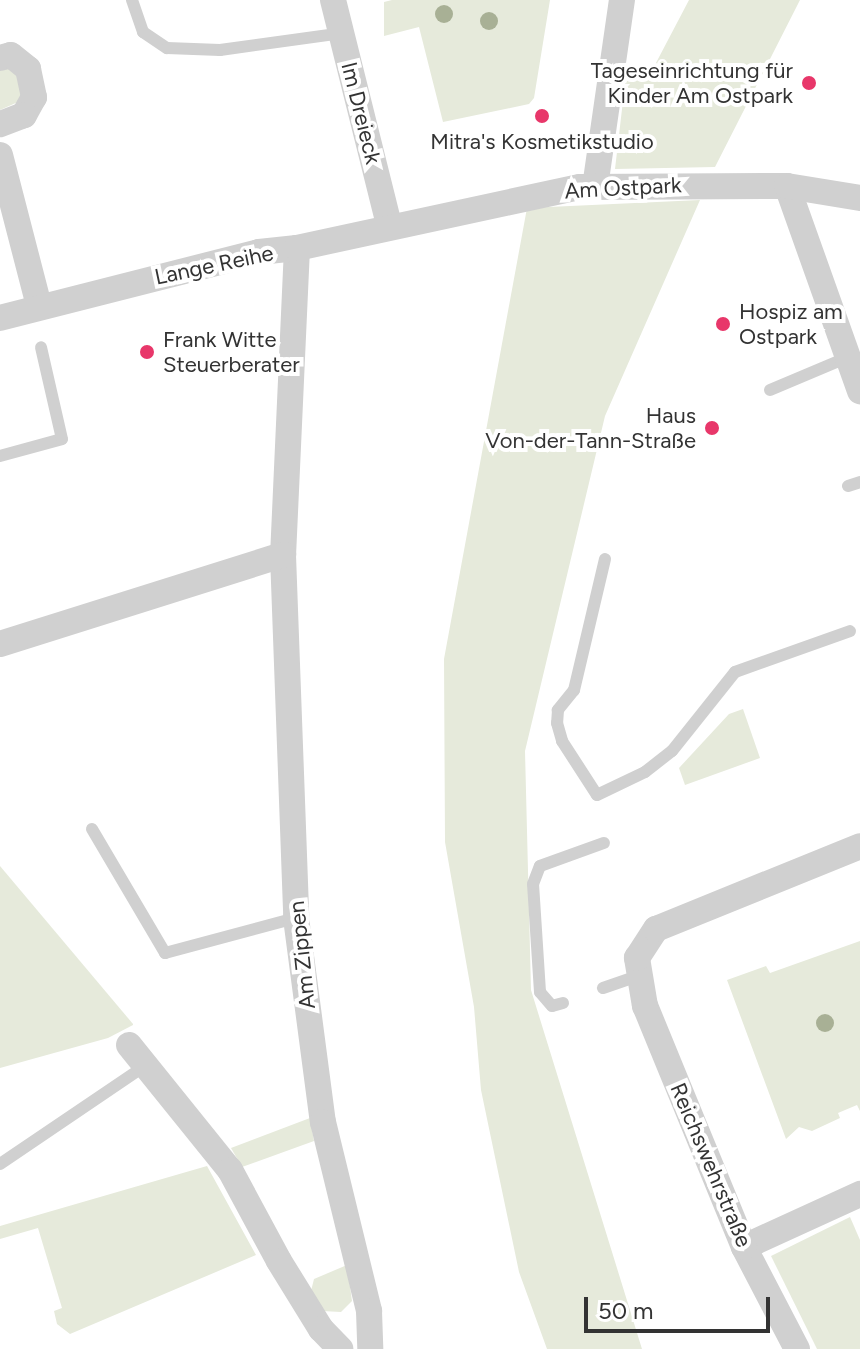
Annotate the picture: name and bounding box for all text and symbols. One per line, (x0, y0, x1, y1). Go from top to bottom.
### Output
place label: Tageseinrichtung für Kinder Am Ostpark (591, 57, 793, 108)
street label: Im Dreieck (336, 59, 386, 167)
marker: Tageseinrichtung für Kinder Am Ostpark (800, 74, 818, 92)
marker: Mitra's Kosmetikstudio (533, 107, 551, 125)
place label: Mitra's Kosmetikstudio (430, 129, 654, 155)
street label: Am Ostpark (564, 172, 682, 204)
street label: Lange Reihe (152, 240, 276, 290)
place label: Hospiz am Ostpark (739, 298, 843, 350)
marker: Hospiz am Ostpark (714, 315, 732, 333)
place label: Frank Witte Steuerberater (163, 326, 300, 378)
marker: Frank Witte Steuerberater (138, 343, 156, 361)
place label: Haus Von-der-Tann-Straße (485, 402, 696, 454)
marker: Haus Von-der-Tann-Straße (703, 419, 721, 437)
street label: Am Zippen (283, 900, 321, 1010)
street label: Reichswehrstraße (665, 1079, 757, 1251)
scale bar (588, 1281, 774, 1331)
text: 50 m (598, 1296, 654, 1325)

